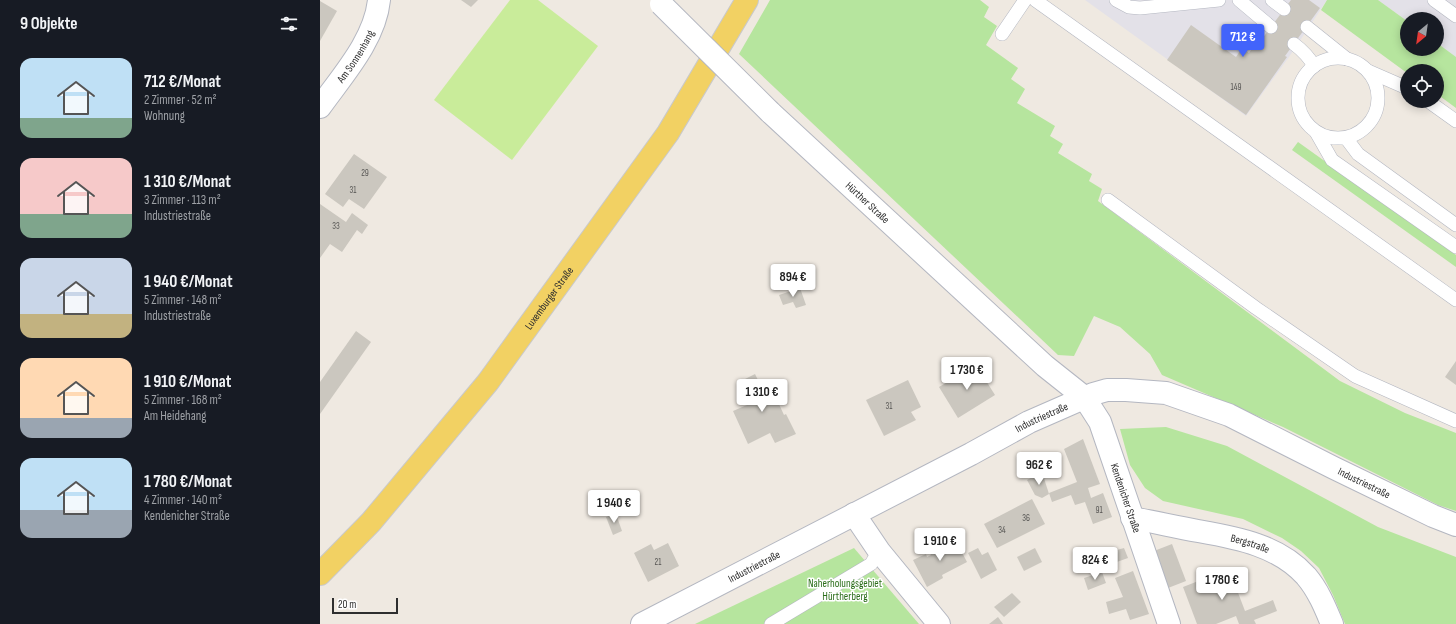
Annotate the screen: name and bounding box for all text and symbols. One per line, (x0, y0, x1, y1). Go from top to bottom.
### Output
north arrow (1400, 12, 1444, 56)
map controls (1400, 12, 1444, 108)
icon: filters (278, 13, 300, 35)
text: 9 Objekte (20, 14, 78, 34)
pin: 712 € (1215, 24, 1271, 58)
street label: Am Sonnenhang (334, 28, 377, 86)
text: 712 € (1230, 29, 1256, 45)
button: locate (1400, 64, 1444, 108)
text: 712 €/Monat (144, 72, 221, 92)
icon: home (52, 74, 100, 122)
house number: 149 (1231, 82, 1241, 93)
text: 2 Zimmer · 52 m² (144, 92, 217, 108)
text: Wohnung (144, 108, 185, 124)
house number: 29 (361, 168, 369, 179)
text: 1 310 €/Monat (144, 172, 231, 192)
icon: home (52, 174, 100, 222)
street label: Hürther Straße (843, 179, 892, 226)
house number: 31 (350, 185, 357, 196)
text: 3 Zimmer · 113 m² (144, 192, 221, 208)
text: Industriestraße (144, 208, 211, 224)
house number: 33 (332, 221, 340, 232)
street label: Luxemburger Straße (522, 264, 576, 332)
pin: 894 € (765, 264, 821, 298)
text: 894 € (779, 269, 807, 285)
text: 1 940 €/Monat (144, 272, 233, 292)
icon: home (52, 274, 100, 322)
text: 5 Zimmer · 148 m² (144, 292, 222, 308)
text: Industriestraße (144, 308, 211, 324)
pin: 1 730 € (930, 357, 1004, 391)
text: 1 730 € (950, 362, 984, 378)
text: 1 910 €/Monat (144, 372, 231, 392)
icon: home (52, 374, 100, 422)
pin: 1 310 € (725, 379, 799, 413)
text: 1 310 € (746, 384, 778, 400)
text: 5 Zimmer · 168 m² (144, 392, 222, 408)
street label: Industriestraße (1013, 400, 1070, 435)
house number: 31 (886, 401, 893, 412)
text: Am Heidehang (144, 408, 206, 424)
pin: 962 € (1011, 452, 1067, 486)
text: 962 € (1026, 457, 1052, 473)
street label: Kendenicher Straße (1108, 462, 1143, 534)
street label: Industriestraße (1336, 465, 1392, 501)
text: 1 780 €/Monat (144, 472, 232, 492)
icon: home (52, 474, 100, 522)
pin: 1 940 € (577, 490, 651, 524)
text: 4 Zimmer · 140 m² (144, 492, 222, 508)
text: 1 940 € (597, 495, 631, 511)
house number: 91 (1095, 505, 1103, 516)
text: Kendenicher Straße (144, 508, 230, 524)
house number: 36 (1022, 513, 1030, 524)
house number: 34 (998, 525, 1006, 536)
pin: 1 910 € (903, 528, 977, 562)
street label: Bergstraße (1229, 532, 1272, 556)
text: 1 910 € (923, 533, 957, 549)
pin: 824 € (1067, 547, 1123, 581)
street label: Industriestraße (726, 548, 782, 585)
text: 824 € (1082, 552, 1108, 568)
house number: 21 (655, 557, 662, 568)
pin: 1 780 € (1185, 567, 1259, 601)
text: 1 780 € (1205, 572, 1239, 588)
park label: Naherholungsgebiet Hürtherberg (808, 577, 883, 603)
scale bar (332, 596, 398, 615)
text: 20 m (338, 598, 356, 611)

